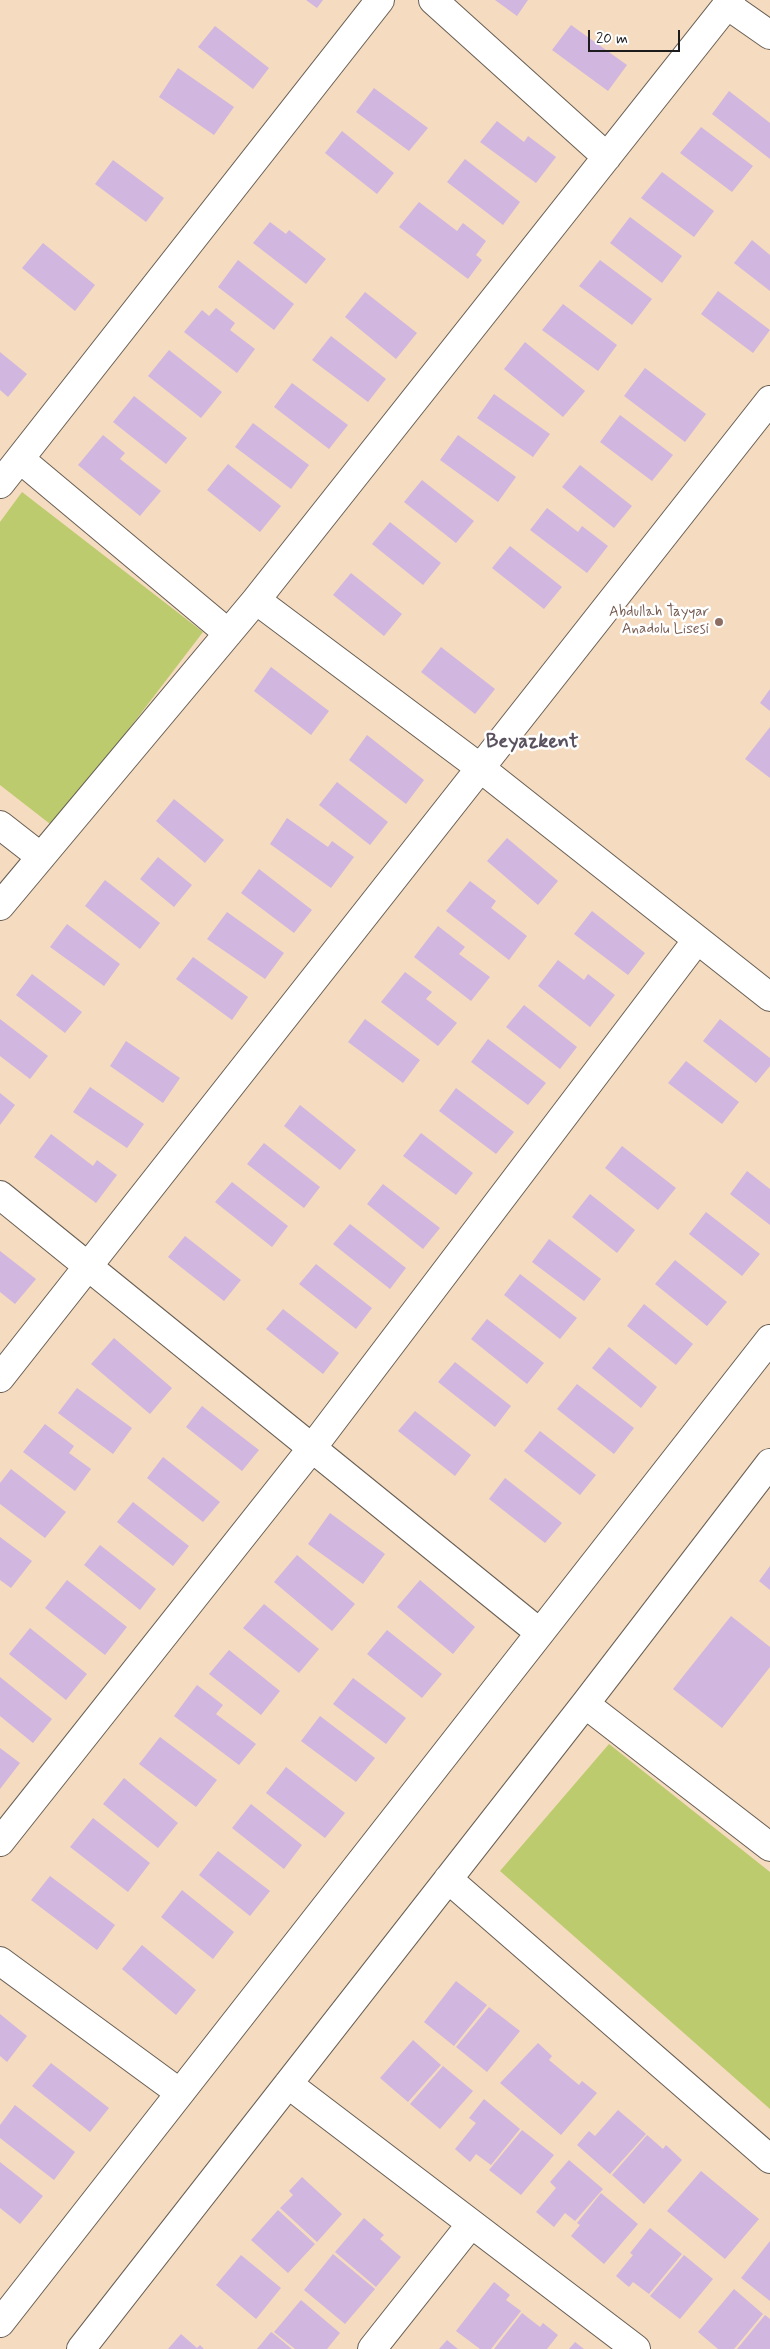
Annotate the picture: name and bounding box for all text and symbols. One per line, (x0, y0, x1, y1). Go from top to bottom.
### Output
scale bar (590, 20, 682, 52)
text: 20 m (596, 29, 628, 49)
place label: Abdullah Tayyar Anadolu Lisesi (609, 604, 709, 639)
marker: Abdullah Tayyar Anadolu Lisesi (713, 616, 725, 628)
district label: Beyazkent (486, 731, 578, 755)

